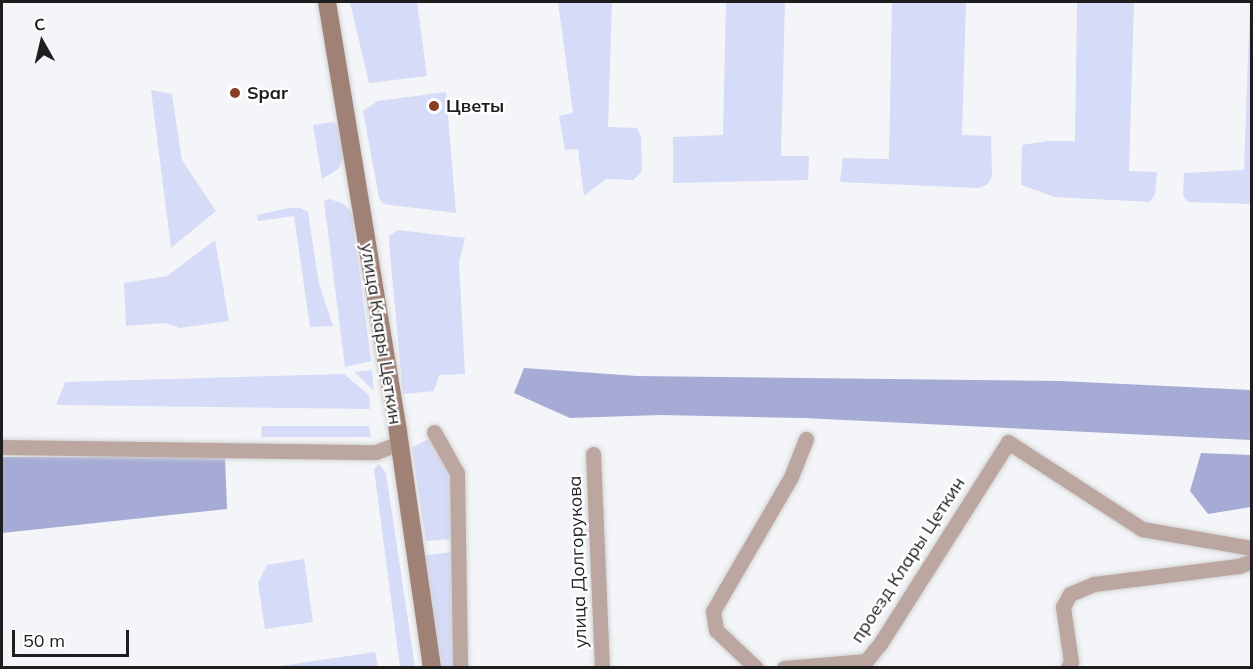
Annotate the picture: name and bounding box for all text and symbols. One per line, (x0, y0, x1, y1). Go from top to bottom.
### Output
north arrow (12, 12, 72, 72)
text: С (33, 14, 46, 35)
place label: Spar (247, 82, 288, 104)
marker: Spar (228, 86, 242, 100)
place label: Цветы (446, 95, 504, 117)
marker: Цветы (427, 99, 441, 113)
street label: улица Клары Цеткин (356, 242, 406, 426)
street label: проезд Клары Цеткин (846, 473, 970, 647)
street label: улица Долгорукова (564, 475, 592, 649)
scale bar (15, 618, 132, 656)
text: 50 m (23, 629, 65, 652)

